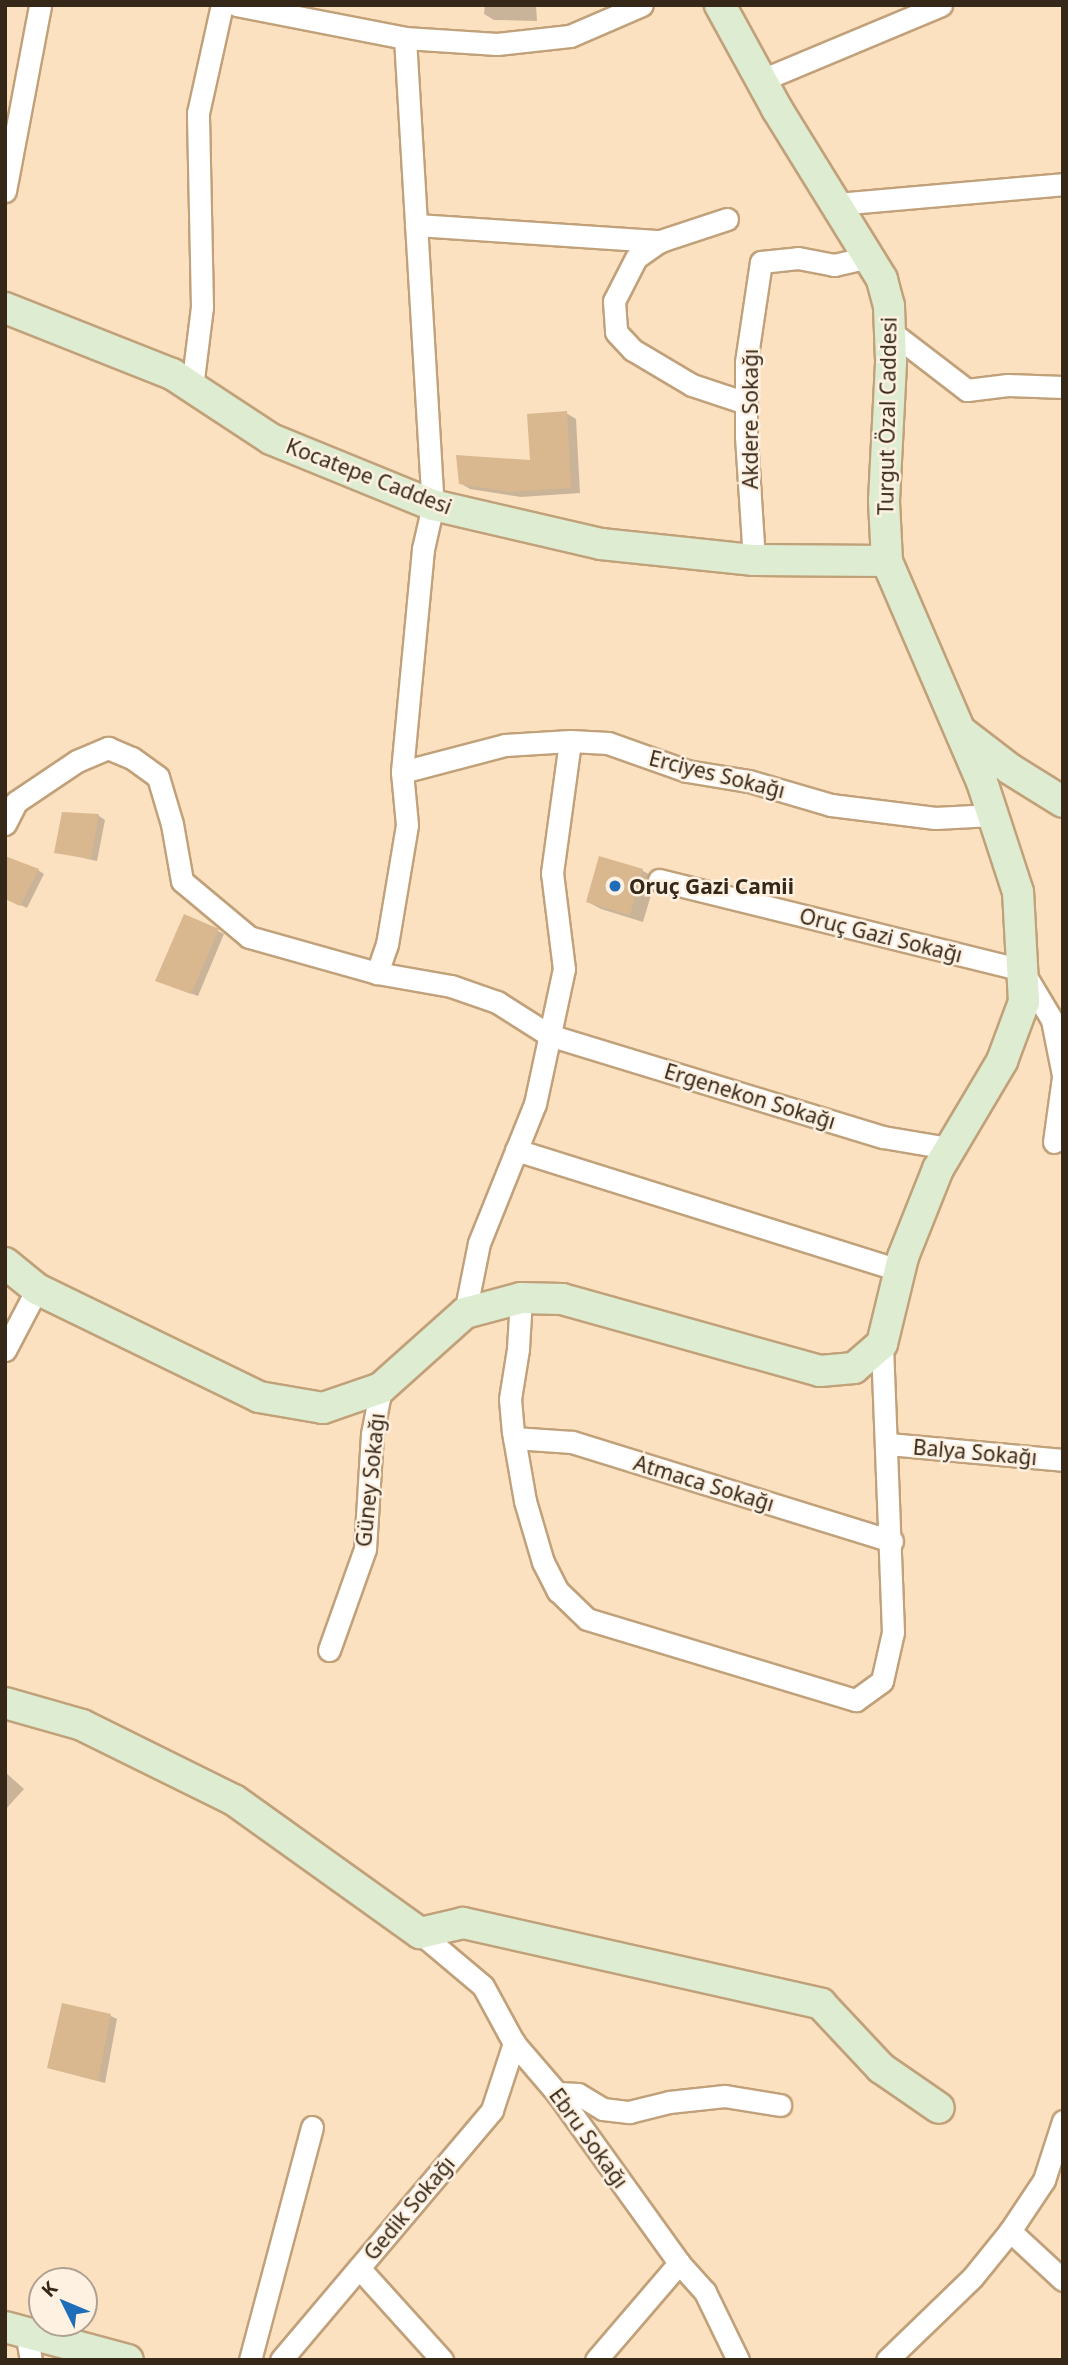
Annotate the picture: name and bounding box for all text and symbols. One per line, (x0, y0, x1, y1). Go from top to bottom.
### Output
street label: Turgut Özal Caddesi (873, 317, 901, 515)
street label: Akdere Sokağı (737, 349, 763, 489)
street label: Kocatepe Caddesi (283, 433, 455, 519)
street label: Erciyes Sokağı (646, 745, 788, 803)
place label: Oruç Gazi Camii (629, 873, 794, 899)
marker: Oruç Gazi Camii (607, 878, 623, 894)
street label: Oruç Gazi Sokağı (797, 903, 965, 967)
street label: Ergenekon Sokağı (661, 1058, 839, 1134)
street label: Güney Sokağı (350, 1412, 390, 1548)
street label: Balya Sokağı (912, 1434, 1038, 1470)
street label: Atmaca Sokağı (631, 1450, 777, 1516)
street label: Ebru Sokağı (544, 2083, 634, 2193)
street label: Gedik Sokağı (358, 2151, 460, 2265)
north arrow (28, 2267, 98, 2337)
text: K (35, 2276, 63, 2303)

